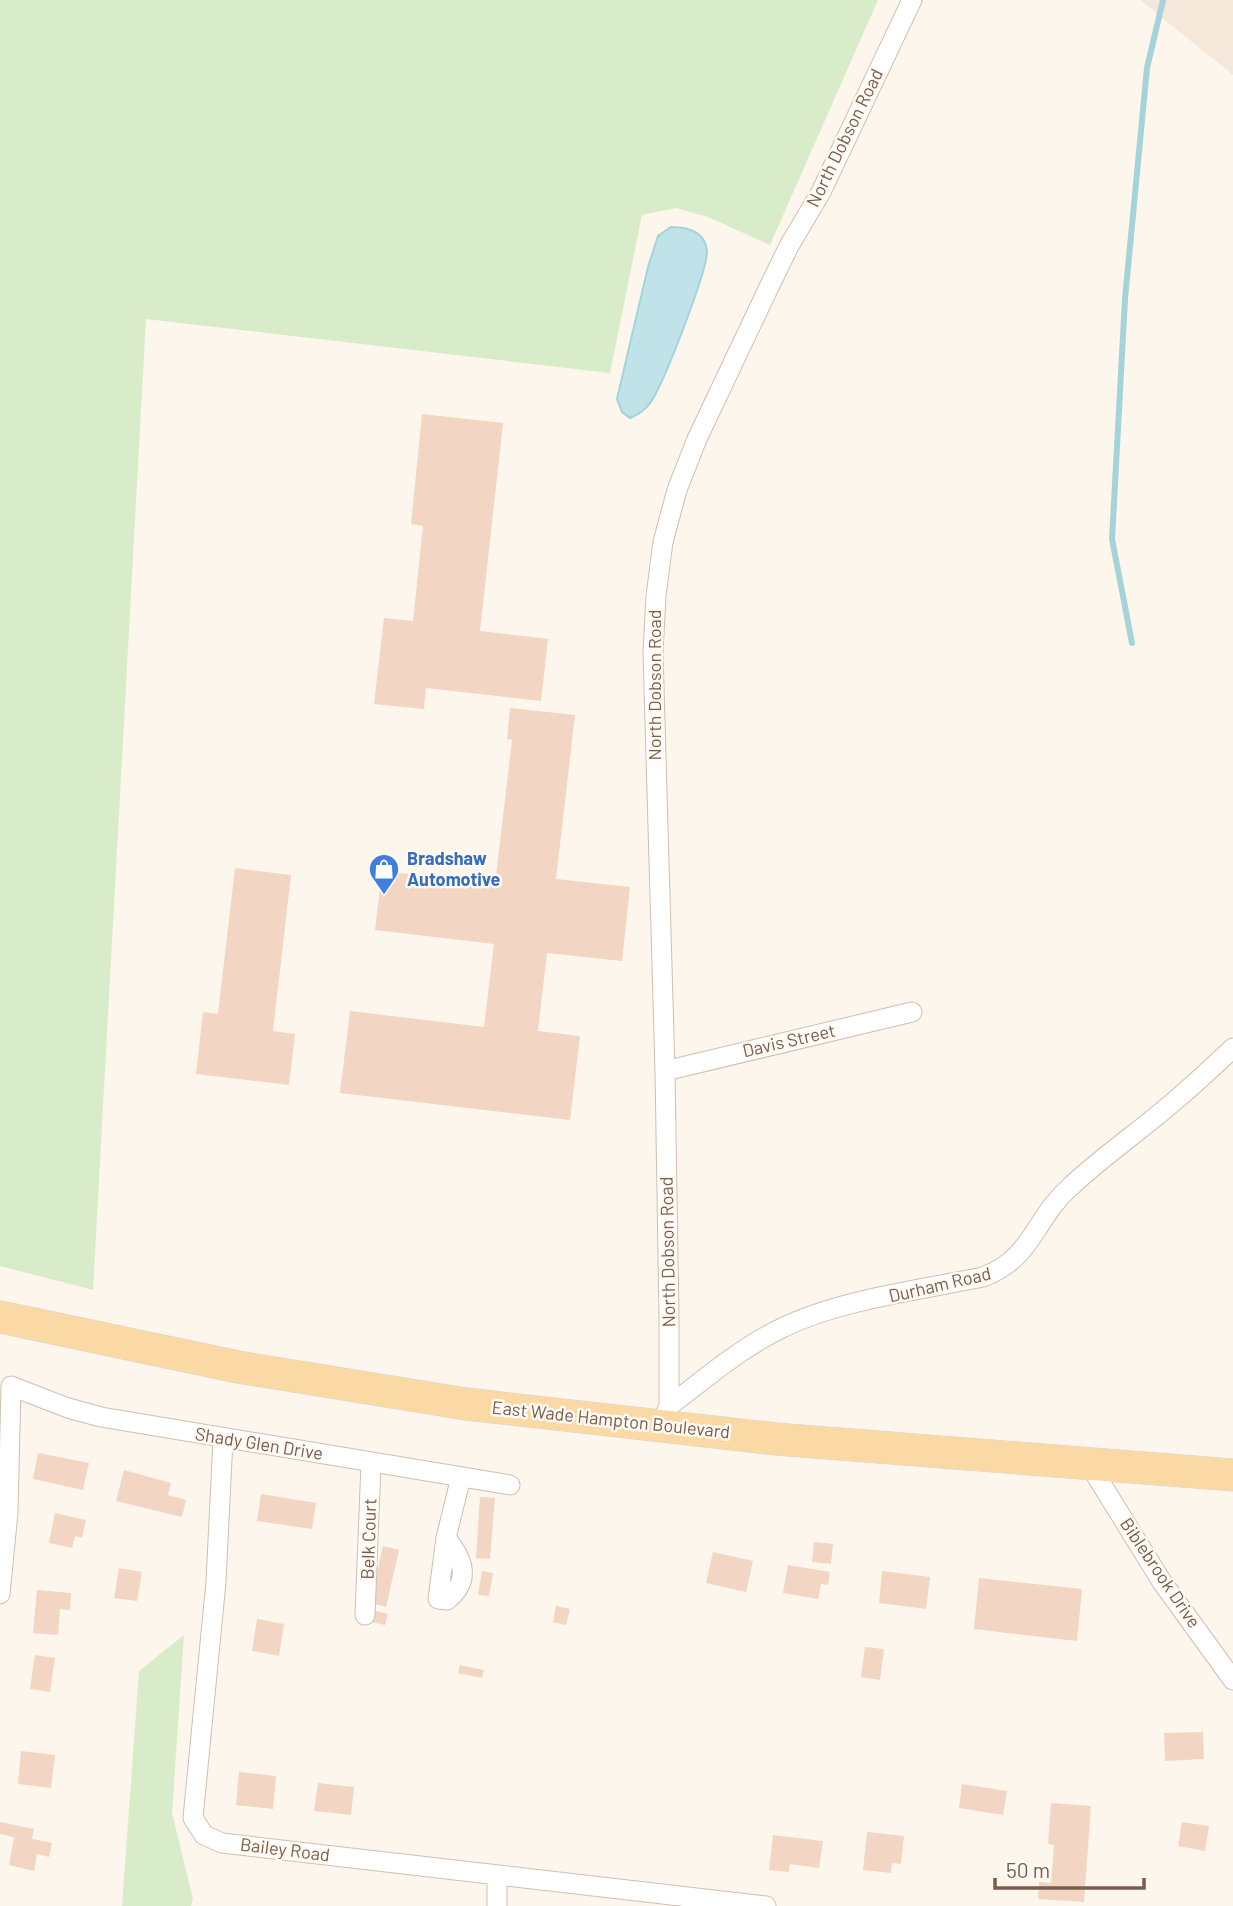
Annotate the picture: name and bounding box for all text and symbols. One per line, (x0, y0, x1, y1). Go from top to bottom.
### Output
street label: North Dobson Road (801, 65, 887, 210)
street label: North Dobson Road (643, 610, 665, 760)
place label: Bradshaw Automotive (407, 847, 501, 890)
shop icon: Bradshaw Automotive (367, 852, 401, 896)
street label: Davis Street (740, 1019, 837, 1061)
street label: North Dobson Road (655, 1176, 679, 1328)
street label: Durham Road (887, 1262, 993, 1306)
street label: East Wade Hampton Boulevard (491, 1396, 731, 1442)
street label: Shady Glen Drive (194, 1422, 325, 1464)
street label: Belk Court (356, 1498, 380, 1580)
street label: Biblebrook Drive (1116, 1513, 1206, 1632)
street label: Bailey Road (239, 1833, 331, 1865)
scale bar (995, 1846, 1144, 1890)
text: 50 m (1006, 1857, 1050, 1882)

